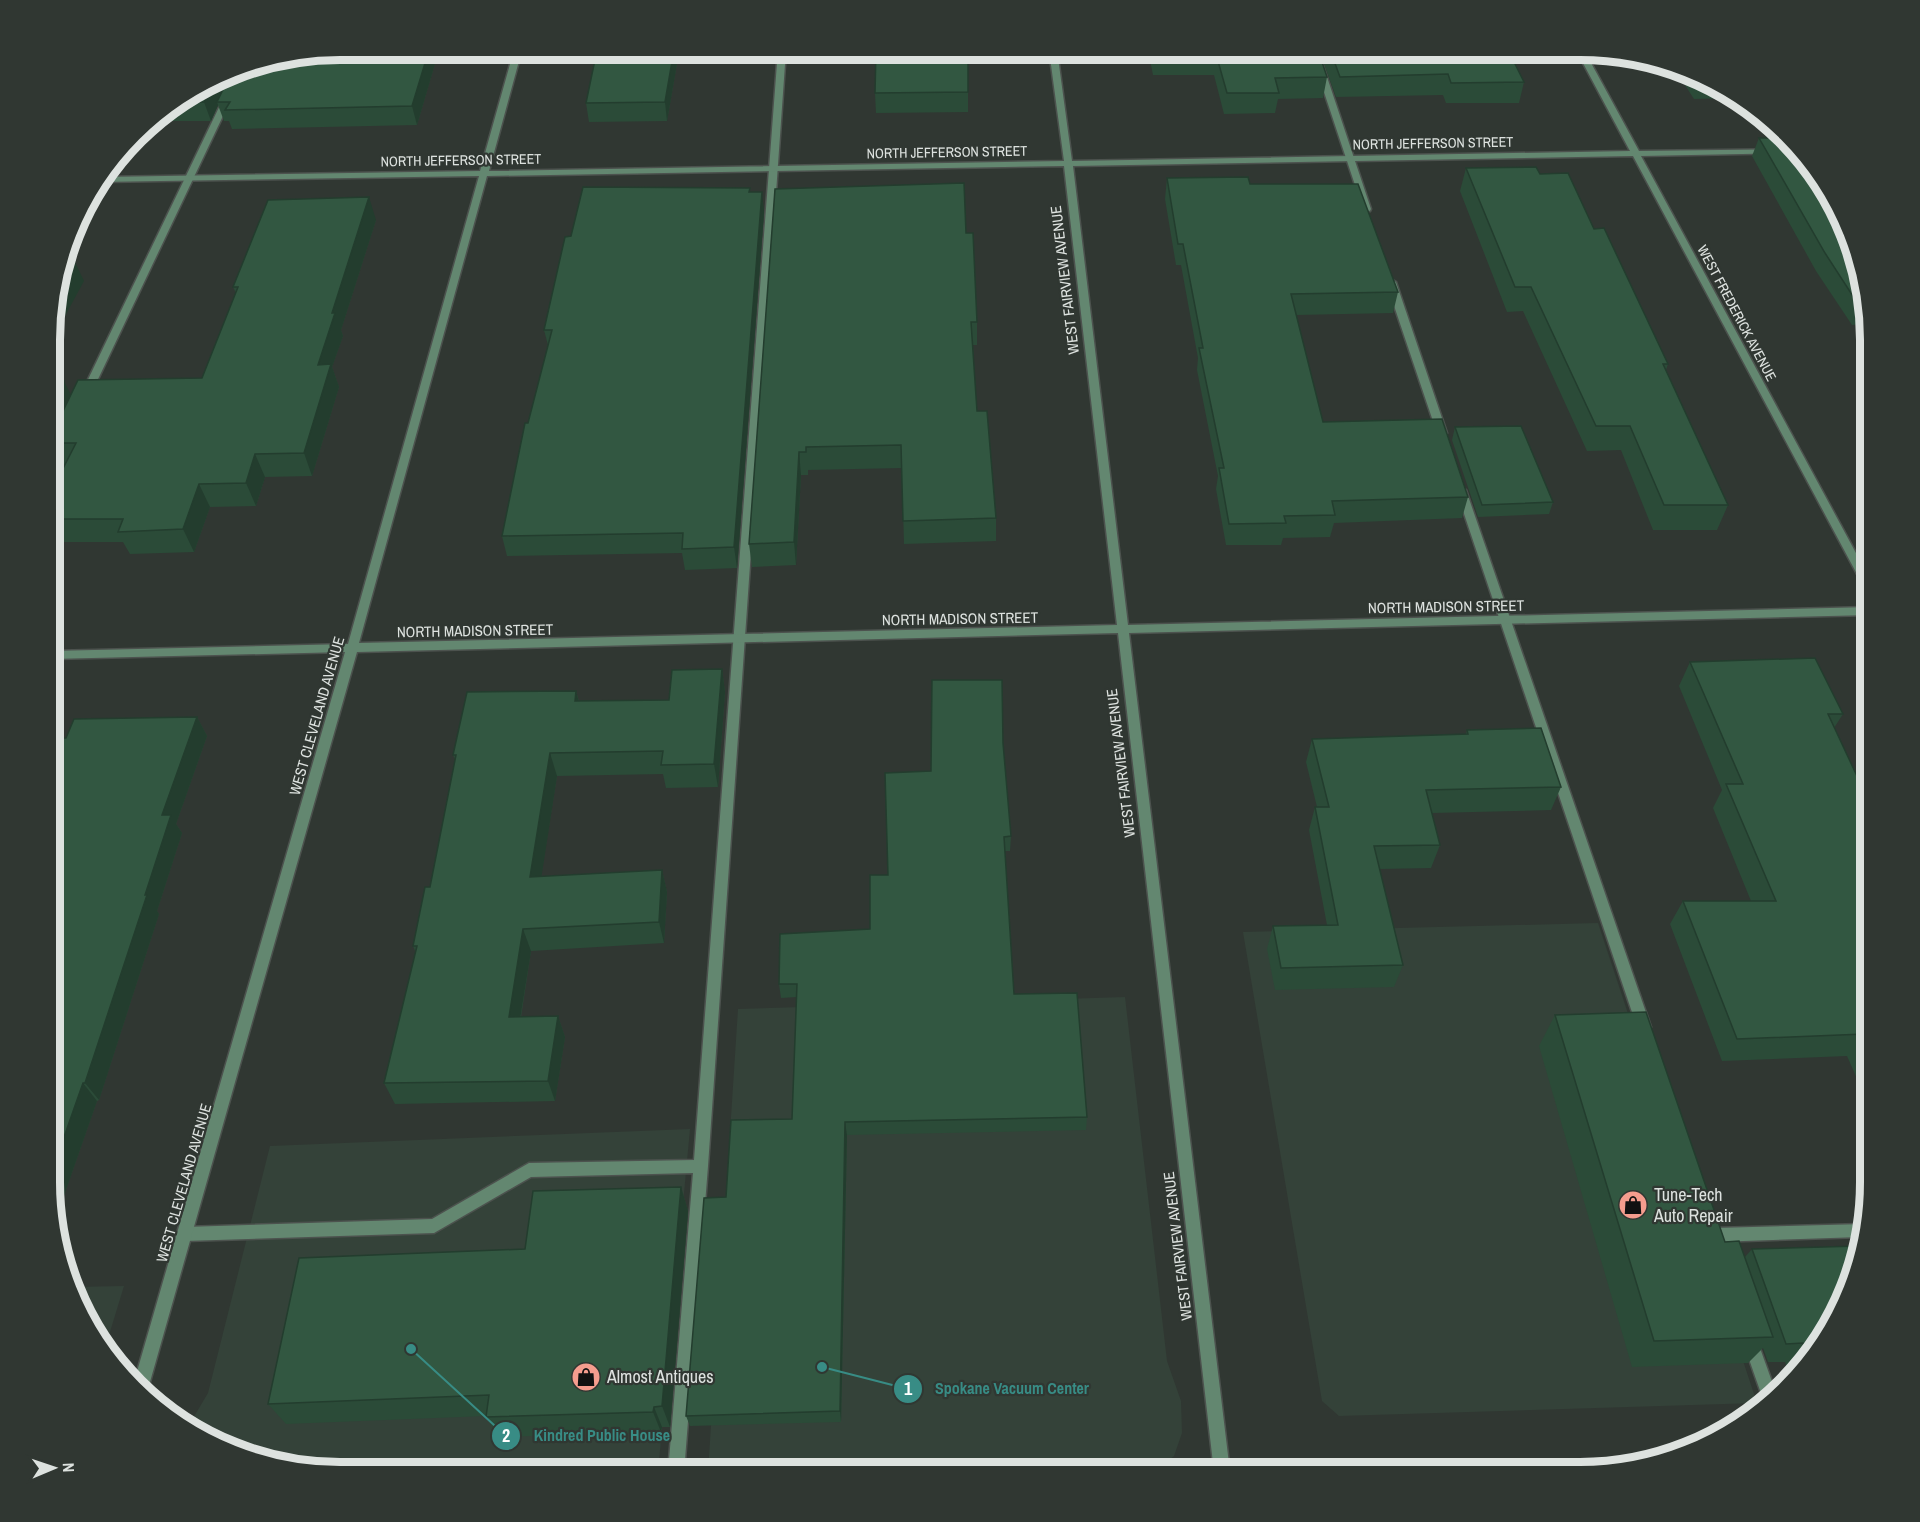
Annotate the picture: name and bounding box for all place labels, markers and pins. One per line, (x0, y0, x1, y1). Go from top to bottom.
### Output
place label: Tune-Tech Auto Repair (1653, 1182, 1733, 1228)
shop icon: Tune-Tech Auto Repair (1617, 1189, 1649, 1221)
shop icon: Almost Antiques (570, 1361, 602, 1393)
place label: Almost Antiques (606, 1364, 714, 1389)
callout: Spokane Vacuum Center (893, 1372, 1101, 1406)
callout: Kindred Public House (491, 1419, 682, 1453)

